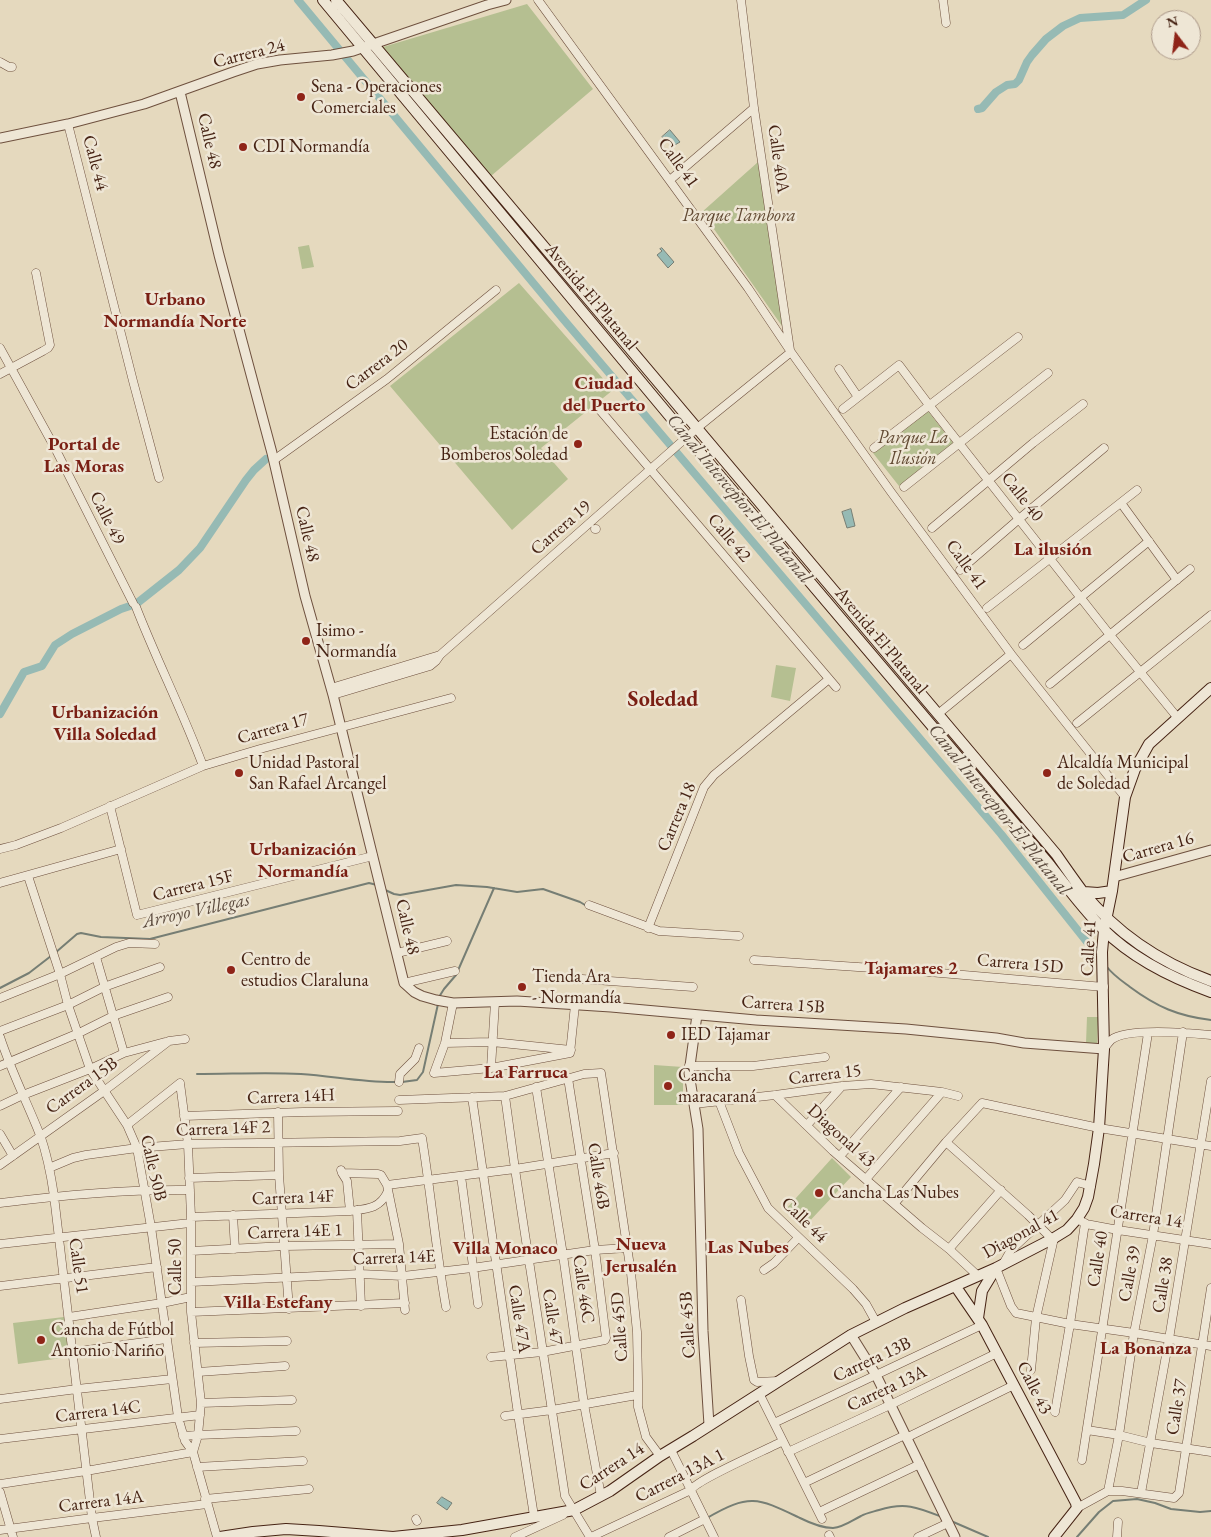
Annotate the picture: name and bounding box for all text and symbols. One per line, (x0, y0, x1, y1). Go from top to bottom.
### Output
north arrow (1151, 10, 1201, 60)
text: N (1165, 11, 1180, 32)
street label: Carrera 24 (211, 35, 287, 73)
place label: Sena - Operaciones Comerciales (311, 76, 441, 118)
marker: Sena - Operaciones Comerciales (295, 91, 307, 103)
street label: Calle 48 (192, 111, 226, 171)
street label: Calle 40A (763, 123, 793, 195)
street label: Calle 44 (77, 133, 113, 193)
street label: Calle 41 (653, 134, 703, 192)
place label: CDI Normandía (253, 136, 370, 158)
marker: CDI Normandía (237, 141, 249, 153)
park label: Parque Tambora (682, 205, 796, 227)
street label: Avenida El Platanal (540, 239, 642, 355)
district label: Urbano Normandía Norte (103, 289, 247, 333)
street label: Carrera 20 (341, 334, 413, 396)
district label: Ciudad del Puerto (563, 373, 645, 417)
water label: Canal Interceptor El Platanal (661, 410, 817, 588)
place label: Estación de Bomberos Soledad (440, 423, 568, 466)
park label: Parque La Ilusión (877, 427, 949, 469)
district label: Portal de Las Moras (44, 434, 124, 478)
marker: Estación de Bomberos Soledad (572, 438, 584, 450)
street label: Calle 40 (996, 468, 1048, 526)
street label: Calle 49 (85, 488, 129, 548)
street label: Carrera 19 (526, 496, 596, 560)
street label: Calle 48 (290, 504, 324, 564)
street label: Calle 42 (703, 509, 755, 567)
street label: Calle 41 (941, 536, 991, 594)
district label: La ilusión (1014, 539, 1092, 561)
street label: Avenida El Platanal (830, 583, 932, 699)
place label: Isimo - Normandía (316, 620, 397, 662)
marker: Isimo - Normandía (300, 635, 312, 647)
district label: Soledad (628, 687, 698, 713)
district label: Urbanización Villa Soledad (51, 702, 159, 746)
street label: Carrera 17 (235, 709, 311, 749)
water label: Canal Interceptor El Platanal (923, 720, 1075, 900)
place label: Unidad Pastoral San Rafael Arcangel (249, 752, 386, 794)
place label: Alcaldía Municipal de Soledad (1057, 752, 1188, 794)
marker: Unidad Pastoral San Rafael Arcangel (233, 767, 245, 779)
marker: Alcaldía Municipal de Soledad (1041, 767, 1053, 779)
street label: Carrera 18 (653, 779, 701, 855)
street label: Carrera 16 (1120, 828, 1196, 868)
district label: Urbanización Normandía (249, 839, 357, 883)
street label: Carrera 15F (150, 866, 236, 906)
water label: Arroyo Villegas (140, 888, 252, 934)
street label: Calle 48 (390, 897, 424, 957)
street label: Calle 41 (1077, 919, 1101, 977)
place label: Centro de estudios Claraluna (241, 949, 369, 992)
street label: Carrera 15D (976, 949, 1064, 979)
district label: Tajamares 2 (864, 958, 958, 980)
marker: Centro de estudios Claraluna (225, 964, 237, 976)
place label: Tienda Ara - Normandía (532, 966, 621, 1009)
marker: Tienda Ara - Normandía (516, 981, 528, 993)
street label: Carrera 15B (741, 991, 825, 1019)
place label: IED Tajamar (681, 1024, 770, 1046)
marker: IED Tajamar (665, 1029, 677, 1041)
street label: Carrera 15B (42, 1053, 122, 1119)
street label: Carrera 15 (787, 1060, 863, 1090)
district label: La Farruca (484, 1062, 568, 1084)
place label: Cancha maracaraná (678, 1065, 756, 1108)
marker: Cancha maracaraná (662, 1080, 674, 1092)
street label: Carrera 14H (247, 1085, 335, 1109)
street label: Diagonal 43 (803, 1100, 879, 1172)
street label: Carrera 14F 2 (175, 1117, 271, 1141)
street label: Calle 50B (135, 1133, 171, 1203)
street label: Calle 46B (582, 1141, 614, 1211)
place label: Cancha Las Nubes (829, 1182, 959, 1204)
street label: Carrera 14F (252, 1186, 334, 1210)
marker: Cancha Las Nubes (813, 1187, 825, 1199)
street label: Calle 44 (776, 1193, 832, 1247)
street label: Carrera 14 (1108, 1201, 1184, 1233)
street label: Diagonal 41 (979, 1204, 1063, 1264)
street label: Carrera 14E 1 (247, 1220, 343, 1244)
street label: Calle 40 (1083, 1229, 1113, 1289)
district label: Nueva Jerusalén (605, 1234, 677, 1278)
street label: Calle 51 (63, 1237, 93, 1295)
district label: Las Nubes (707, 1237, 789, 1259)
district label: Villa Monaco (452, 1238, 558, 1260)
street label: Calle 50 (165, 1239, 187, 1295)
street label: Calle 39 (1114, 1244, 1146, 1304)
street label: Carrera 14E (352, 1246, 436, 1270)
street label: Calle 46C (567, 1253, 599, 1325)
street label: Calle 38 (1148, 1255, 1178, 1315)
street label: Calle 47A (503, 1283, 535, 1355)
street label: Calle 47 (537, 1287, 567, 1347)
street label: Calle 45D (607, 1291, 633, 1363)
street label: Calle 45B (675, 1291, 701, 1359)
district label: Villa Estefany (223, 1292, 333, 1314)
place label: Cancha de Fútbol Antonio Nariño (51, 1319, 174, 1362)
street label: Carrera 13B (830, 1333, 914, 1387)
marker: Cancha de Fútbol Antonio Nariño (35, 1334, 47, 1346)
district label: La Bonanza (1100, 1338, 1192, 1360)
street label: Calle 43 (1012, 1358, 1056, 1418)
street label: Carrera 13A (844, 1361, 930, 1417)
street label: Calle 37 (1162, 1377, 1192, 1437)
street label: Carrera 14C (54, 1396, 142, 1428)
street label: Carrera 14 (575, 1438, 649, 1496)
street label: Carrera 13A 1 (632, 1444, 728, 1508)
street label: Carrera 14A (57, 1486, 145, 1518)

